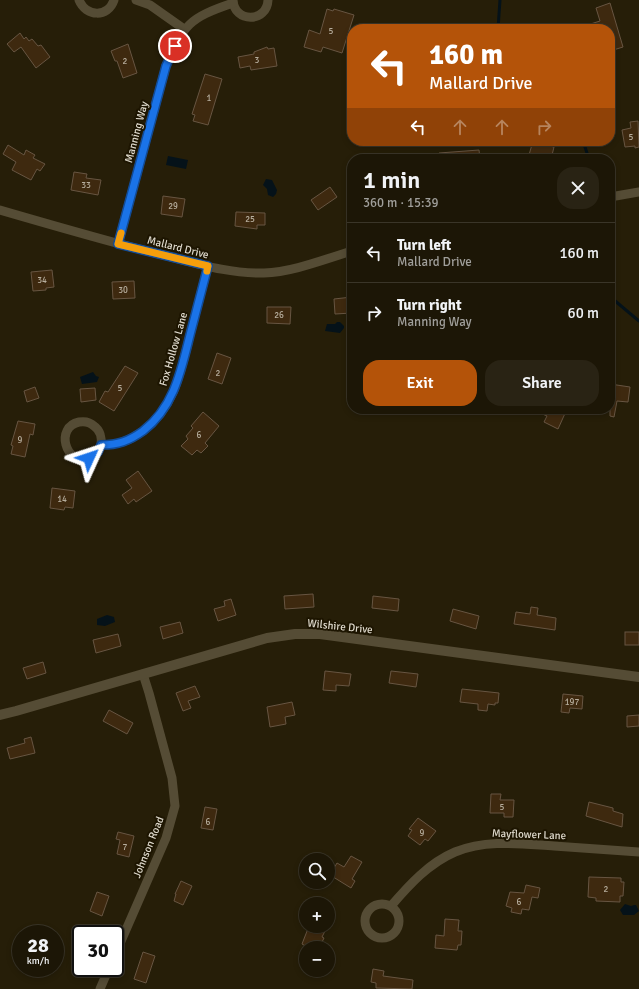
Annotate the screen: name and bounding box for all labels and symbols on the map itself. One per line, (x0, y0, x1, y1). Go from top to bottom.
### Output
house number: 5 (329, 26, 334, 37)
pin (158, 29, 192, 63)
house number: 3 (255, 55, 260, 66)
house number: 2 (123, 56, 128, 67)
house number: 1 (207, 93, 212, 104)
street label: Manning Way (122, 99, 151, 164)
house number: 5 (629, 132, 634, 143)
house number: 33 (81, 180, 91, 191)
house number: 29 (168, 201, 178, 212)
house number: 25 (245, 214, 255, 225)
street label: Mallard Drive (146, 234, 210, 261)
house number: 34 (37, 275, 47, 286)
house number: 30 (118, 285, 128, 296)
house number: 26 (274, 310, 284, 321)
street label: Fox Hollow Lane (157, 311, 190, 388)
house number: 2 (216, 368, 221, 379)
house number: 5 (118, 383, 123, 394)
house number: 6 (197, 430, 202, 441)
house number: 9 (18, 435, 23, 446)
position arrow (68, 437, 110, 479)
house number: 14 (57, 494, 67, 505)
street label: Wilshire Drive (307, 617, 373, 636)
house number: 197 (565, 697, 579, 708)
house number: 5 (500, 802, 505, 813)
street label: Johnson Road (130, 814, 167, 880)
house number: 6 (206, 817, 211, 828)
street label: Mayflower Lane (492, 827, 566, 842)
house number: 9 (420, 828, 425, 839)
house number: 7 (123, 842, 128, 853)
house number: 2 (604, 884, 609, 895)
house number: 6 (517, 897, 522, 908)
speed limit sign: 30 (72, 925, 124, 977)

